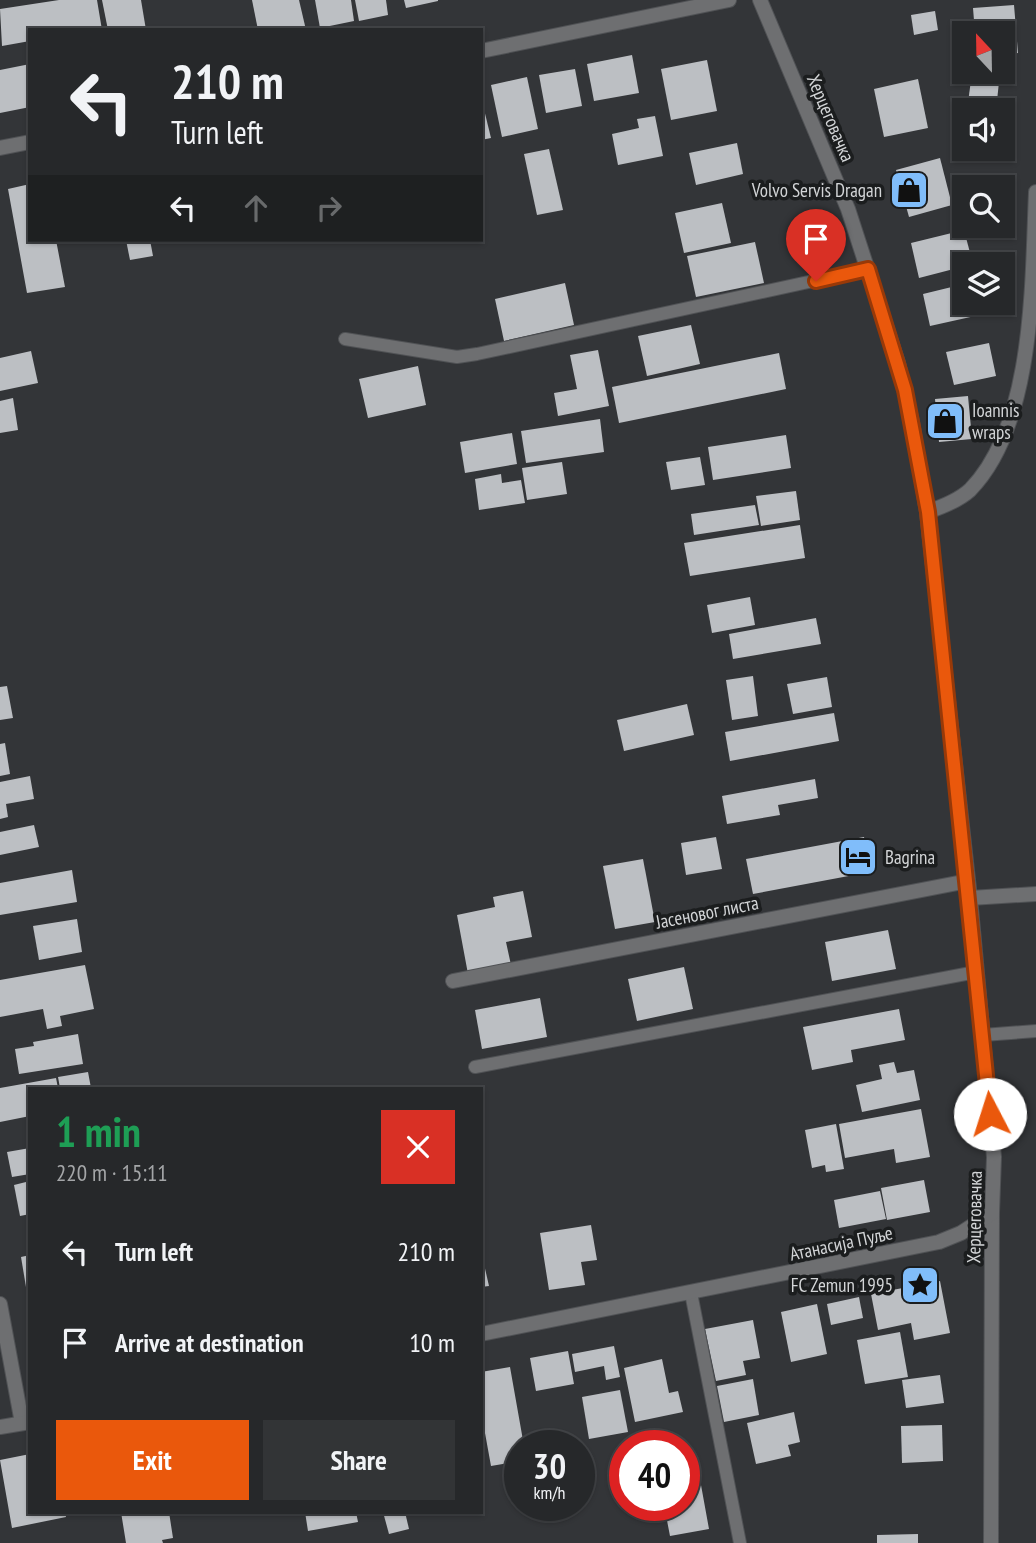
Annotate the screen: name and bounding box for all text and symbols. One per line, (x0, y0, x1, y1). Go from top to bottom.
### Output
north arrow (952, 21, 1015, 84)
map controls (952, 21, 1015, 315)
text: 210 m (171, 49, 284, 113)
icon: left (56, 56, 147, 147)
street label: Херцеговачка (802, 71, 860, 165)
button: sound (952, 98, 1015, 161)
text: Turn left (171, 111, 263, 153)
shop icon: Volvo Servis Dragan (888, 169, 930, 211)
button: search (952, 175, 1015, 238)
place label: Volvo Servis Dragan (751, 178, 882, 202)
icon: left (164, 189, 202, 227)
icon: ahead (237, 189, 275, 227)
icon: right (310, 189, 348, 227)
pin (786, 209, 846, 281)
icon: arrive (797, 220, 835, 258)
button: layers (952, 252, 1015, 315)
place label: Ioannis wraps (972, 398, 1019, 444)
shop icon: Ioannis wraps (924, 400, 966, 442)
hotel icon: Bagrina (837, 836, 879, 878)
place label: Bagrina (885, 845, 935, 869)
street label: Јасеновог листа (653, 890, 760, 934)
position arrow (953, 1077, 1027, 1151)
text: 1 min (56, 1104, 141, 1159)
button: close (381, 1110, 455, 1184)
text: 220 m · 15:11 (56, 1158, 168, 1187)
street label: Херцеговачка (961, 1171, 987, 1263)
street label: Атанасија Пуље (787, 1220, 895, 1266)
icon: left (56, 1233, 94, 1271)
text: Turn left (115, 1235, 193, 1268)
text: 210 m (397, 1235, 455, 1268)
place icon: FC Zemun 1995 (899, 1264, 941, 1306)
place label: FC Zemun 1995 (791, 1273, 893, 1297)
icon: arrive (56, 1324, 94, 1362)
text: Arrive at destination (115, 1326, 304, 1359)
text: 10 m (409, 1326, 455, 1359)
button: Exit (56, 1420, 249, 1500)
button: Share (263, 1420, 455, 1500)
speed limit sign: 40 (609, 1430, 700, 1521)
text: 30 (533, 1443, 566, 1489)
text: km/h (534, 1481, 565, 1504)

